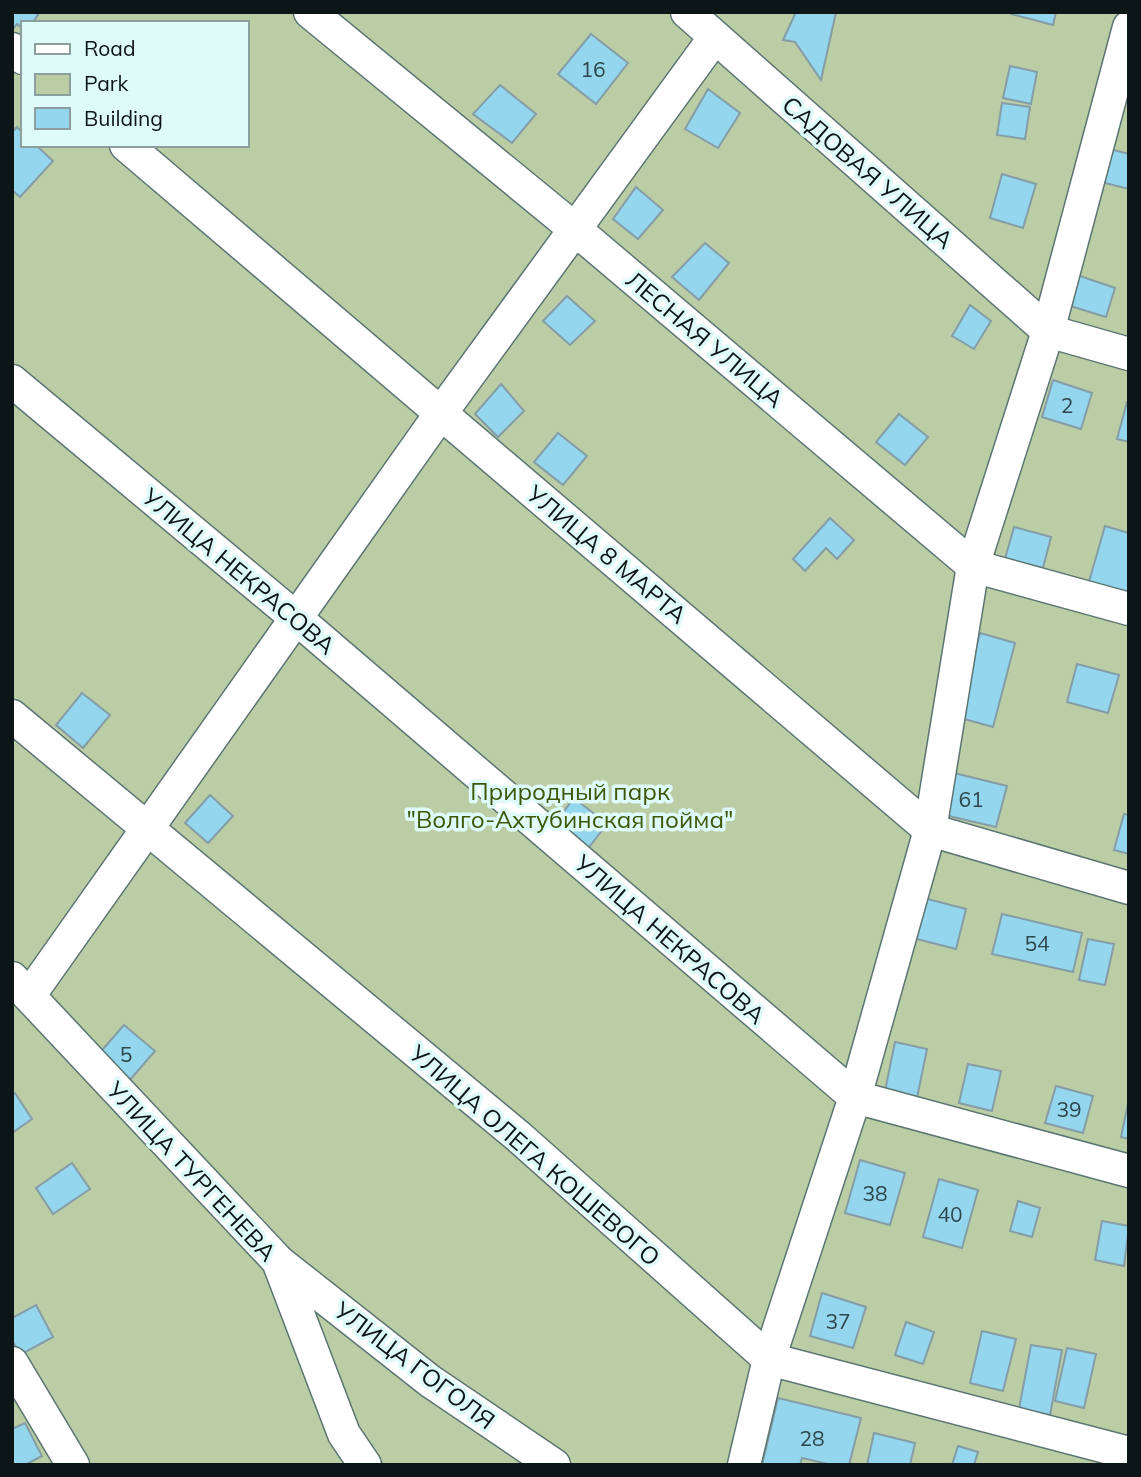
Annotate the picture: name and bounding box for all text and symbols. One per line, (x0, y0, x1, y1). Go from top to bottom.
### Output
legend (21, 21, 248, 147)
text: Road (84, 35, 135, 61)
house number: 16 (580, 56, 606, 82)
text: Park (84, 70, 128, 96)
street label: САДОВАЯ УЛИЦА (776, 90, 960, 255)
text: Building (84, 105, 163, 131)
street label: ЛЕСНАЯ УЛИЦА (620, 264, 790, 414)
house number: 2 (1061, 392, 1073, 418)
street label: УЛИЦА 8 МАРТА (520, 478, 693, 630)
street label: УЛИЦА НЕКРАСОВА (136, 481, 342, 661)
park label: Природный парк "Волго-Ахтубинская пойма" (406, 776, 734, 834)
house number: 61 (958, 786, 984, 812)
street label: УЛИЦА НЕКРАСОВА (568, 847, 772, 1030)
house number: 54 (1024, 930, 1050, 956)
street label: УЛИЦА ОЛЕГА КОШЕВОГО (403, 1037, 666, 1272)
house number: 5 (120, 1041, 132, 1067)
street label: УЛИЦА ТУРГЕНЕВА (100, 1074, 283, 1267)
house number: 39 (1056, 1096, 1082, 1122)
house number: 38 (862, 1180, 888, 1206)
house number: 40 (937, 1201, 963, 1227)
street label: УЛИЦА ГОГОЛЯ (328, 1294, 501, 1435)
house number: 37 (825, 1308, 851, 1334)
house number: 28 (799, 1425, 825, 1451)

